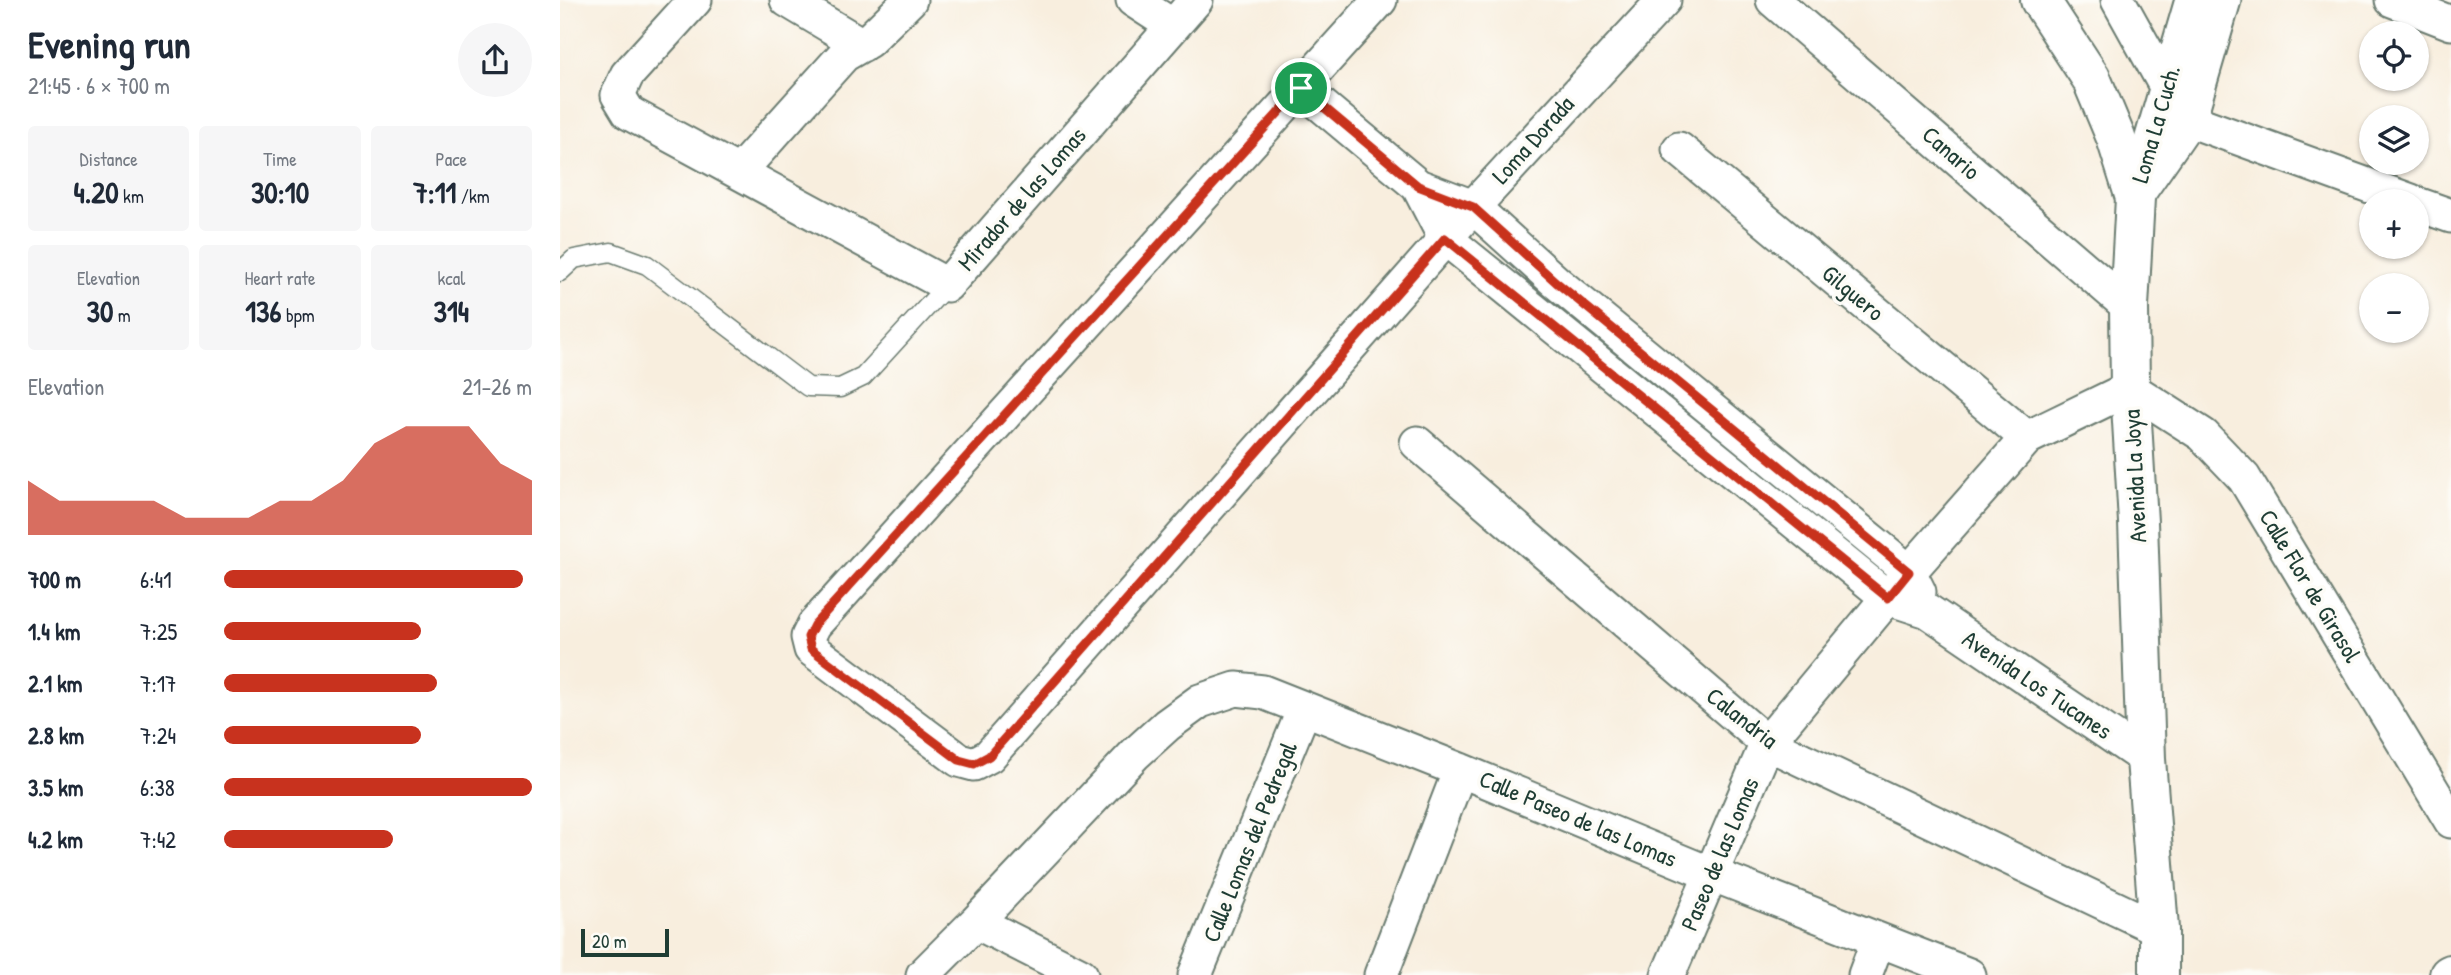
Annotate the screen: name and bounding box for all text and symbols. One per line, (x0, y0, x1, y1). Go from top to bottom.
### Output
text: Evening run (28, 18, 191, 70)
map controls (2359, 21, 2429, 343)
button: locate (2359, 21, 2429, 91)
button: share (458, 23, 532, 97)
pin (1271, 58, 1331, 118)
street label: Loma La Cuch. (2123, 61, 2187, 186)
icon: arrive (1282, 69, 1320, 107)
text: 21:45 · 6 × 700 m (28, 70, 170, 101)
street label: Loma Dorada (1484, 88, 1580, 190)
button: layers (2359, 105, 2429, 175)
street label: Canario (1916, 118, 1988, 187)
street label: Mirador de las Lomas (950, 120, 1093, 277)
text: Distance (80, 146, 138, 172)
text: Time (263, 146, 297, 172)
text: Pace (436, 146, 467, 172)
text: 4.20 (73, 172, 119, 212)
text: 30:10 (251, 172, 309, 212)
text: 7:11 (413, 172, 457, 212)
text: km (119, 183, 144, 209)
text: /km (457, 183, 490, 209)
button: + (2359, 189, 2429, 259)
street label: Gilguero (1816, 257, 1892, 328)
text: Elevation (77, 265, 140, 291)
text: Heart rate (245, 265, 315, 291)
text: kcal (437, 265, 465, 291)
button: − (2359, 273, 2429, 343)
text: 30 (87, 291, 113, 331)
text: 136 (245, 291, 282, 331)
text: 314 (434, 291, 469, 331)
text: m (113, 302, 131, 328)
text: bpm (282, 302, 315, 328)
text: Elevation (28, 371, 104, 402)
text: 21–26 m (462, 371, 532, 402)
street label: Avenida La Joya (2115, 409, 2153, 543)
street label: Calle Flor de Girasol (2253, 503, 2369, 668)
text: 700 m (28, 564, 81, 595)
text: 6:41 (140, 564, 172, 595)
text: 1.4 km (28, 616, 80, 647)
text: 7:25 (140, 616, 177, 647)
street label: Avenida Los Tucanes (1957, 622, 2119, 746)
text: 2.1 km (28, 668, 83, 699)
text: 7:17 (140, 668, 176, 699)
street label: Calandria (1700, 679, 1785, 755)
text: 2.8 km (28, 720, 84, 751)
text: 7:24 (140, 720, 176, 751)
street label: Calle Lomas del Pedregal (1194, 736, 1304, 947)
street label: Calle Paseo de las Lomas (1475, 762, 1682, 874)
text: 3.5 km (28, 772, 83, 803)
text: 6:38 (140, 772, 175, 803)
street label: Paseo de las Lomas (1672, 772, 1766, 935)
text: 4.2 km (28, 824, 83, 855)
text: 7:42 (140, 824, 176, 855)
scale bar (581, 926, 668, 958)
text: 20 m (592, 928, 627, 954)

